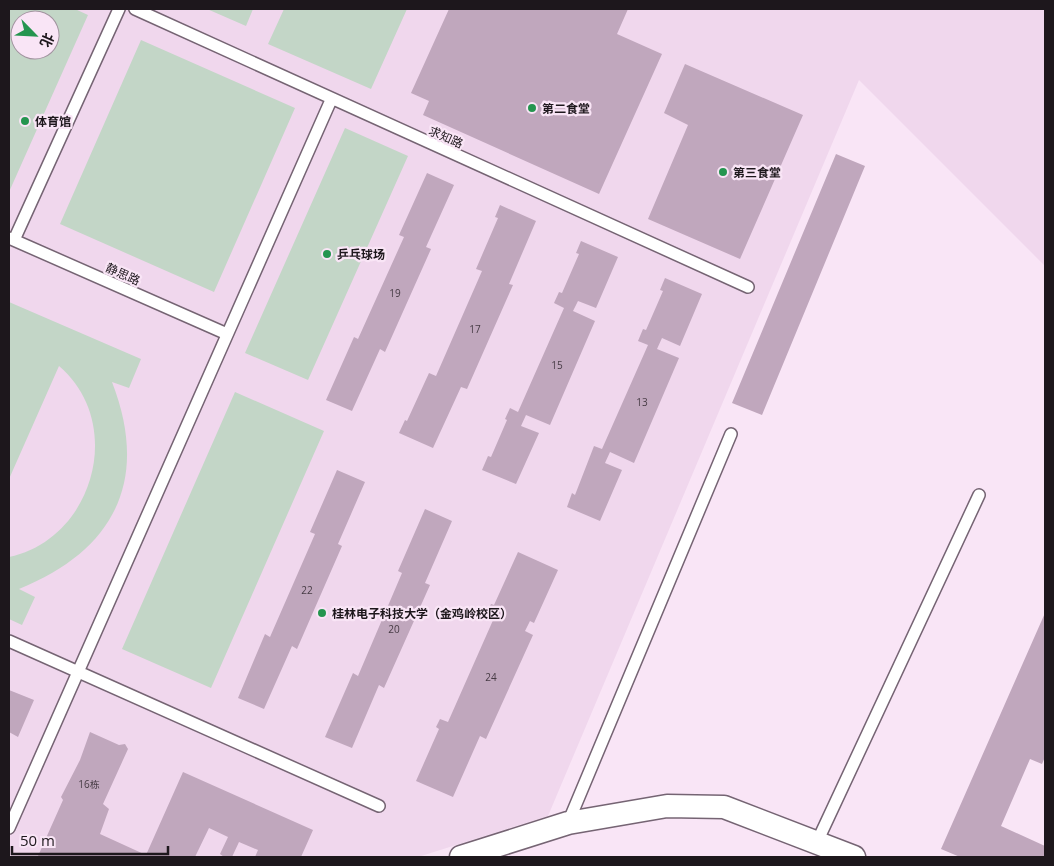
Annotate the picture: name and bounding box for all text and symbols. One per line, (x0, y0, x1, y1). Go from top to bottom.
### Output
north arrow (10, 10, 60, 60)
text: 北 (36, 30, 59, 51)
place label: 第二食堂 (542, 100, 590, 117)
marker: 第二食堂 (526, 102, 538, 114)
place label: 体育馆 (35, 113, 71, 130)
marker: 体育馆 (19, 115, 31, 127)
street label: 求知路 (426, 122, 466, 152)
place label: 第三食堂 (733, 164, 781, 181)
marker: 第三食堂 (717, 166, 729, 178)
place label: 乒乓球场 (337, 246, 385, 263)
marker: 乒乓球场 (321, 248, 333, 260)
street label: 静思路 (103, 259, 143, 289)
house number: 19 (389, 286, 401, 300)
house number: 17 (469, 322, 481, 336)
house number: 15 (551, 358, 563, 372)
house number: 13 (636, 395, 648, 409)
house number: 22 (301, 583, 313, 597)
place label: 桂林电子科技大学（金鸡岭校区） (332, 605, 512, 622)
marker: 桂林电子科技大学（金鸡岭校区） (316, 607, 328, 619)
house number: 20 (388, 622, 400, 636)
house number: 24 (485, 670, 497, 684)
house number: 16栋 (78, 777, 100, 791)
scale bar (12, 824, 169, 856)
text: 50 m (20, 830, 55, 850)

